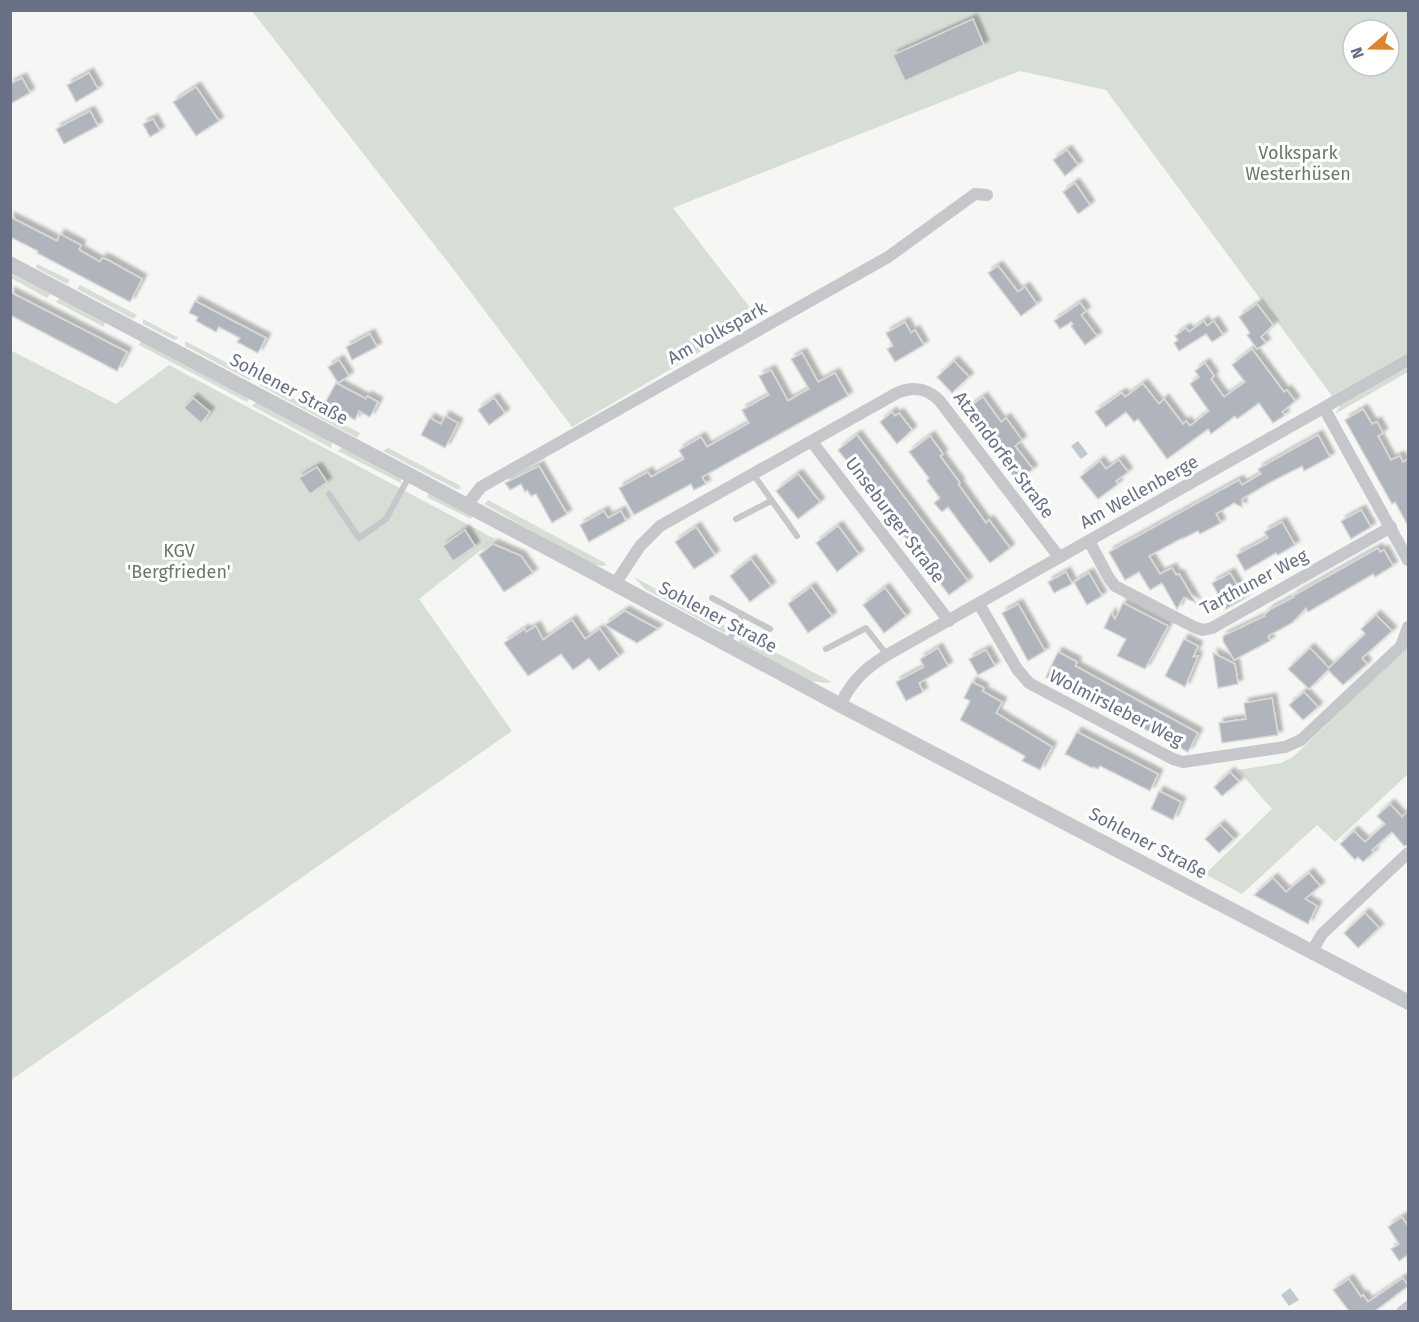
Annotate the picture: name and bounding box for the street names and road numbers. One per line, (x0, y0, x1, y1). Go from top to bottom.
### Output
street label: Am Volkspark (664, 296, 771, 369)
street label: Sohlener Straße (226, 349, 352, 429)
street label: Atzendorfer Straße (949, 387, 1059, 523)
street label: Am Wellenberge (1076, 450, 1202, 534)
street label: Unseburger Straße (840, 453, 950, 587)
street label: Tarthuner Weg (1196, 544, 1312, 620)
street label: Sohlener Straße (655, 577, 781, 657)
street label: Wolmirsleber Weg (1045, 665, 1187, 751)
street label: Sohlener Straße (1085, 803, 1211, 883)

